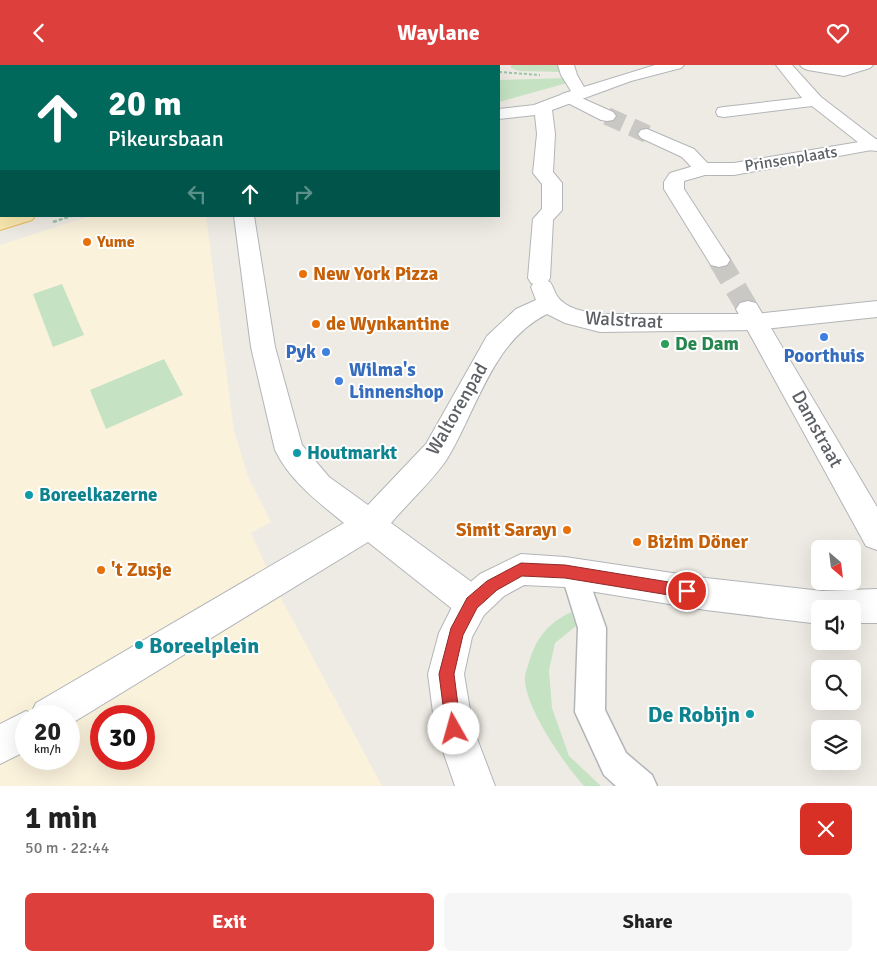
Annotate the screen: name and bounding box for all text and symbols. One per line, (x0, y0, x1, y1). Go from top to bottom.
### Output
icon: back (25, 19, 53, 47)
text: Waylane (397, 19, 480, 46)
icon: heart (824, 19, 852, 47)
text: 20 m (108, 82, 182, 125)
icon: ahead (25, 85, 90, 150)
text: Pikeursbaan (108, 125, 224, 152)
street label: Prinsenplaats (743, 142, 839, 176)
icon: left (183, 180, 211, 208)
icon: ahead (236, 180, 264, 208)
icon: right (289, 180, 317, 208)
place label: Yume (96, 232, 135, 252)
marker: Yume (81, 236, 93, 248)
place label: New York Pizza (313, 262, 439, 286)
marker: New York Pizza (297, 268, 309, 280)
street label: Walstraat (584, 306, 664, 334)
place label: de Wynkantine (326, 312, 449, 336)
marker: de Wynkantine (310, 318, 322, 330)
marker: Poorthuis (818, 331, 830, 343)
place label: De Dam (675, 332, 739, 356)
marker: De Dam (659, 338, 671, 350)
place label: Pyk (285, 340, 316, 364)
place label: Poorthuis (784, 344, 864, 368)
marker: Pyk (320, 346, 332, 358)
place label: Wilma's Linnenshop (349, 358, 444, 404)
street label: Waltorenpad (421, 358, 493, 460)
marker: Wilma's Linnenshop (333, 375, 345, 387)
street label: Damstraat (786, 386, 848, 472)
place label: Houtmarkt (307, 441, 397, 465)
marker: Houtmarkt (291, 447, 303, 459)
place label: Boreelkazerne (39, 483, 158, 507)
marker: Boreelkazerne (23, 489, 35, 501)
place label: Simit Sarayı (456, 518, 557, 542)
marker: Simit Sarayı (561, 524, 573, 536)
place label: Bizim Döner (647, 530, 749, 554)
marker: Bizim Döner (631, 536, 643, 548)
north arrow (811, 540, 861, 590)
map controls (811, 540, 861, 770)
place label: 't Zusje (111, 558, 172, 582)
marker: 't Zusje (95, 564, 107, 576)
pin (666, 570, 708, 612)
icon: arrive (673, 577, 701, 605)
button: sound (811, 600, 861, 650)
place label: Boreelplein (149, 632, 259, 659)
marker: Boreelplein (133, 639, 145, 651)
button: search (811, 660, 861, 710)
place label: De Robijn (648, 701, 740, 728)
position arrow (427, 702, 479, 754)
speed limit sign: 30 (90, 705, 155, 770)
marker: De Robijn (744, 708, 756, 720)
text: 20 (34, 716, 61, 747)
button: layers (811, 720, 861, 770)
text: km/h (34, 742, 61, 757)
text: 1 min (25, 800, 97, 837)
button: close (800, 803, 852, 855)
text: 50 m · 22:44 (25, 838, 109, 858)
button: Exit (25, 893, 434, 951)
button: Share (444, 893, 852, 951)

